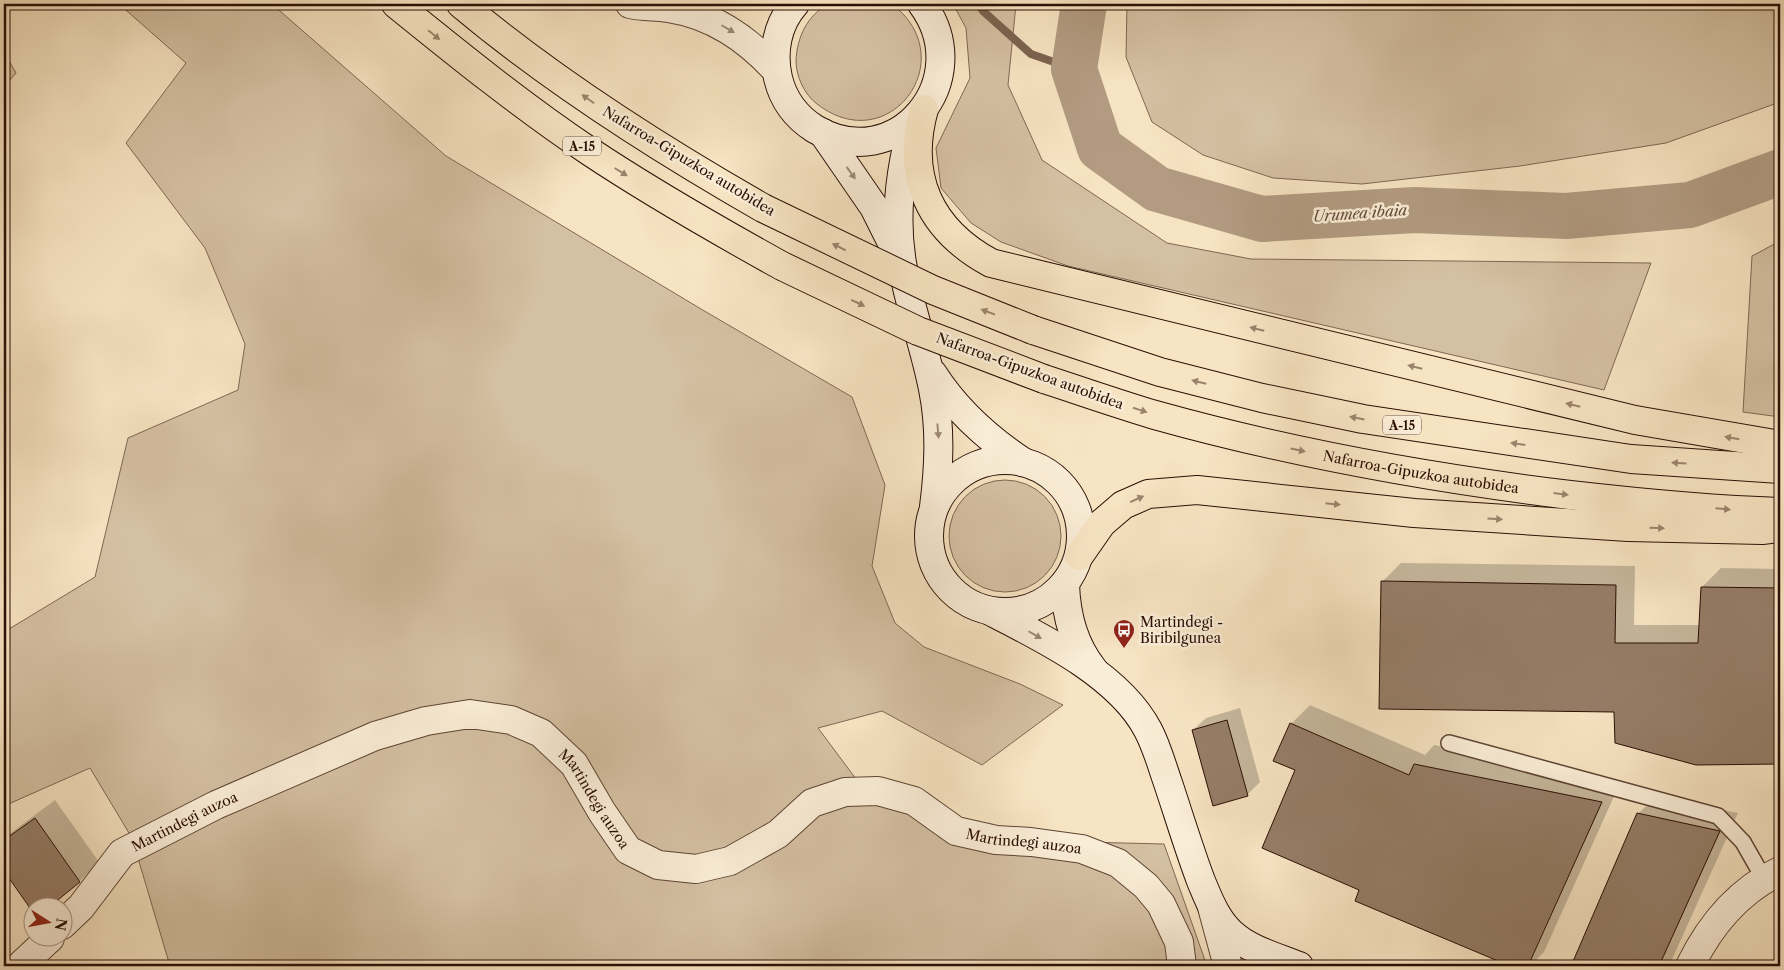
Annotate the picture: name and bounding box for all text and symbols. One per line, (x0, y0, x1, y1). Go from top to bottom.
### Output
one-way arrow (722, 25, 735, 34)
one-way arrow (427, 29, 440, 40)
one-way arrow (581, 94, 595, 104)
street label: Nafarroa-Gipuzkoa autobidea (599, 102, 779, 220)
road number: A-15 (563, 136, 601, 156)
one-way arrow (846, 166, 857, 179)
one-way arrow (615, 167, 628, 176)
water label: Urumea ibaia (1312, 200, 1408, 226)
one-way arrow (832, 243, 847, 251)
one-way arrow (851, 299, 865, 307)
one-way arrow (980, 308, 995, 316)
one-way arrow (1249, 325, 1265, 333)
street label: Nafarroa-Gipuzkoa autobidea (934, 329, 1127, 414)
one-way arrow (1407, 363, 1422, 371)
one-way arrow (1191, 378, 1207, 386)
one-way arrow (1565, 401, 1580, 409)
one-way arrow (1133, 407, 1148, 414)
one-way arrow (1349, 413, 1365, 421)
road number: A-15 (1383, 416, 1421, 434)
one-way arrow (934, 424, 942, 440)
one-way arrow (1724, 433, 1740, 441)
one-way arrow (1510, 439, 1526, 447)
one-way arrow (1290, 446, 1305, 454)
street label: Nafarroa-Gipuzkoa autobidea (1322, 447, 1521, 497)
one-way arrow (1671, 458, 1687, 466)
one-way arrow (1554, 490, 1570, 498)
one-way arrow (1130, 494, 1144, 502)
one-way arrow (1325, 500, 1341, 508)
one-way arrow (1715, 506, 1731, 514)
one-way arrow (1487, 515, 1503, 523)
one-way arrow (1649, 524, 1665, 532)
place label: Martindegi - Biribilgunea (1140, 613, 1223, 647)
bus stop icon: Martindegi - Biribilgunea (1112, 618, 1136, 649)
one-way arrow (1028, 631, 1043, 639)
street label: Martindegi auzoa (555, 745, 634, 853)
street label: Martindegi auzoa (128, 787, 241, 856)
street label: Martindegi auzoa (964, 825, 1083, 858)
north arrow (22, 898, 72, 948)
text: N (51, 917, 71, 932)

